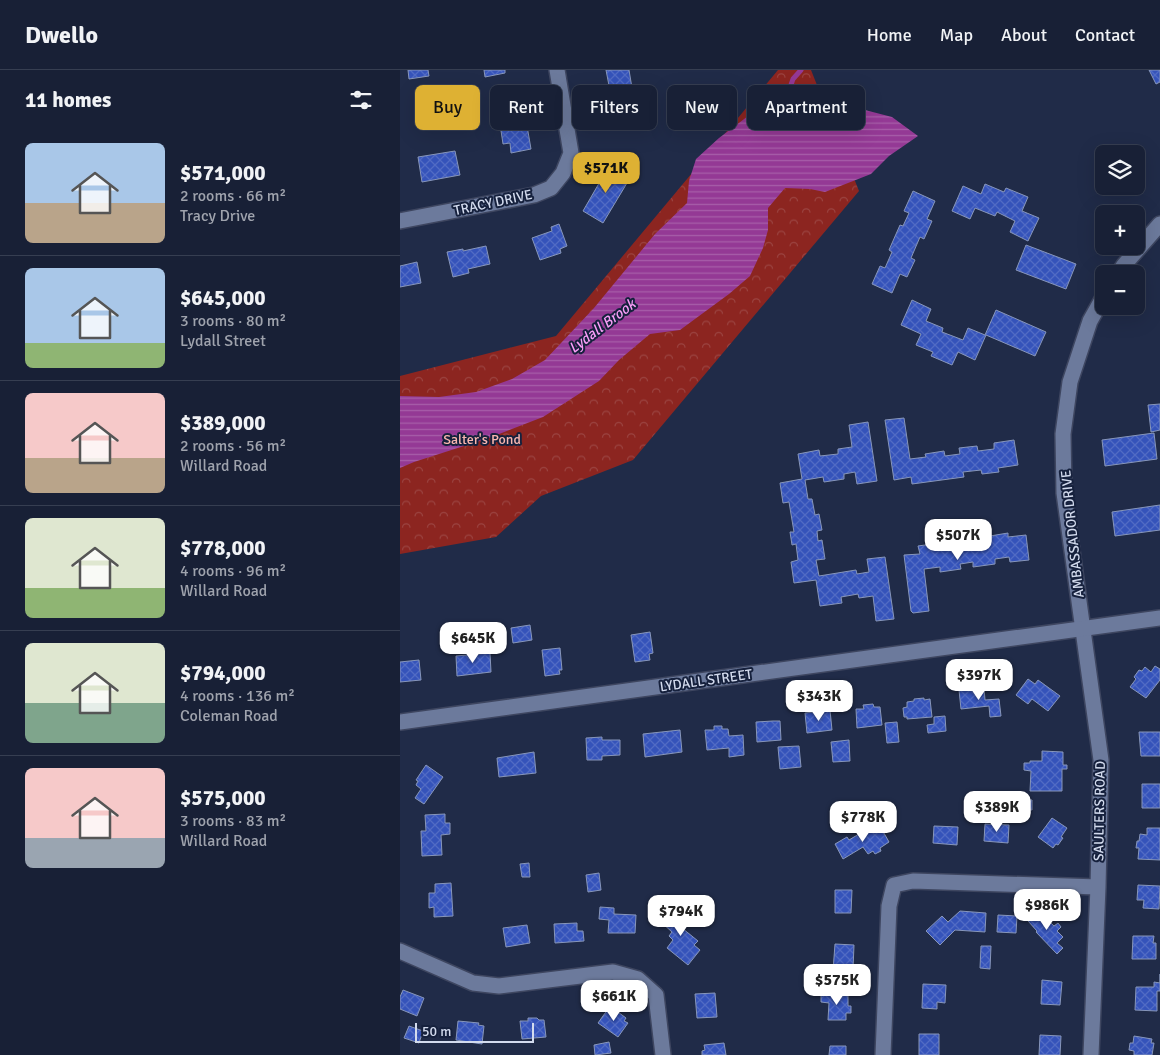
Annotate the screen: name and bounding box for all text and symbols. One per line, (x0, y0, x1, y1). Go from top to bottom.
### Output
text: Dwello (25, 20, 98, 50)
text: Home (867, 24, 912, 46)
text: Map (940, 24, 973, 46)
text: About (1001, 24, 1047, 46)
text: Contact (1075, 24, 1135, 46)
chip: Buy (415, 85, 480, 130)
chip: Rent (490, 85, 562, 130)
chip: Filters (572, 85, 657, 130)
chip: New (667, 85, 737, 130)
chip: Apartment (747, 85, 865, 130)
icon: filters (347, 86, 375, 114)
text: 11 homes (25, 87, 111, 113)
map controls (1095, 145, 1145, 315)
button: layers (1095, 145, 1145, 195)
pin: $571K (571, 152, 641, 194)
text: $571K (584, 158, 628, 178)
text: $571,000 (180, 160, 266, 186)
icon: home (65, 163, 125, 223)
text: 2 rooms · 66 m² (180, 186, 286, 206)
street label: TRACY DRIVE (452, 186, 534, 219)
button: + (1095, 205, 1145, 255)
text: Tracy Drive (180, 206, 255, 226)
button: − (1095, 265, 1145, 315)
text: $645,000 (180, 285, 266, 311)
icon: home (65, 288, 125, 348)
water label: Lydall Brook (565, 294, 640, 357)
text: 3 rooms · 80 m² (180, 311, 286, 331)
text: Lydall Street (180, 331, 266, 351)
text: $389,000 (180, 410, 266, 436)
icon: home (65, 413, 125, 473)
park label: Salter's Pond (443, 431, 521, 448)
text: 2 rooms · 56 m² (180, 436, 286, 456)
text: Willard Road (180, 456, 267, 476)
street label: AMBASSADOR DRIVE (1057, 469, 1088, 599)
pin: $507K (923, 518, 993, 561)
text: $507K (936, 525, 980, 545)
text: $778,000 (180, 535, 266, 561)
icon: home (65, 538, 125, 598)
text: 4 rooms · 96 m² (180, 561, 286, 581)
text: Willard Road (180, 581, 267, 601)
pin: $645K (438, 622, 508, 664)
text: $645K (451, 628, 495, 648)
pin: $397K (944, 658, 1014, 701)
text: $794,000 (180, 660, 266, 686)
icon: home (65, 663, 125, 723)
text: $397K (957, 665, 1001, 685)
street label: LYDALL STREET (659, 666, 754, 695)
pin: $343K (784, 680, 854, 722)
text: 4 rooms · 136 m² (180, 686, 295, 706)
text: $343K (797, 686, 841, 706)
text: Coleman Road (180, 706, 278, 726)
street label: SAULTERS ROAD (1090, 761, 1109, 861)
text: $575,000 (180, 785, 266, 811)
icon: home (65, 788, 125, 848)
pin: $389K (962, 790, 1032, 833)
text: $389K (975, 797, 1019, 817)
pin: $778K (828, 800, 898, 843)
text: $778K (841, 807, 885, 827)
text: 3 rooms · 83 m² (180, 811, 286, 831)
text: Willard Road (180, 831, 267, 851)
pin: $986K (1012, 888, 1082, 931)
pin: $794K (646, 894, 716, 937)
text: $986K (1025, 895, 1069, 915)
text: $794K (659, 901, 703, 921)
pin: $575K (802, 964, 872, 1006)
text: $575K (815, 970, 859, 990)
pin: $661K (579, 980, 649, 1022)
text: $661K (592, 986, 636, 1006)
scale bar (415, 1020, 534, 1043)
text: 50 m (422, 1023, 451, 1040)

